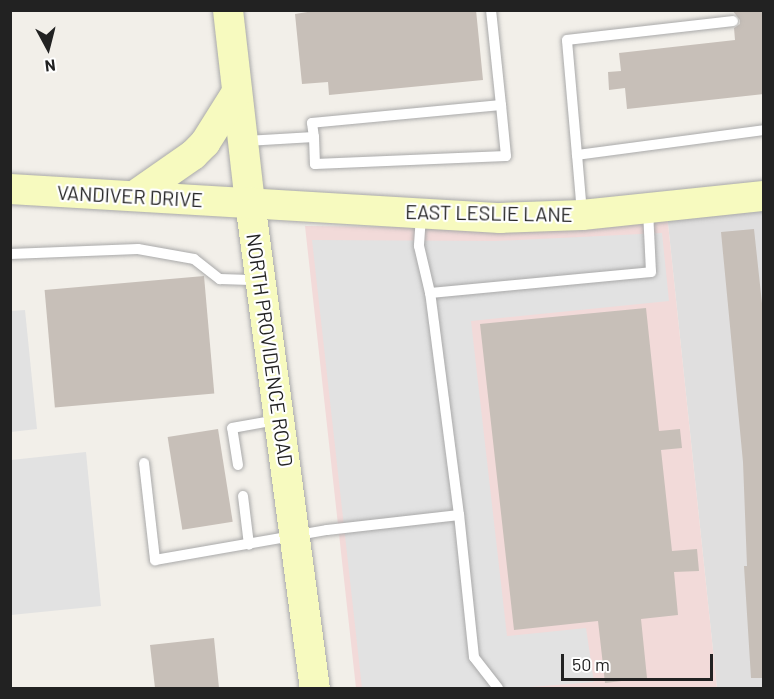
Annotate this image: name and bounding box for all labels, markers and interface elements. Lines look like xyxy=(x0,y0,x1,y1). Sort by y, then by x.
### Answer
north arrow xyxy=(18,18,78,78)
text: N xyxy=(44,56,57,76)
street label: VANDIVER DRIVE xyxy=(56,180,204,212)
street label: EAST LESLIE LANE xyxy=(405,200,573,226)
street label: NORTH PROVIDENCE ROAD xyxy=(242,232,298,468)
scale bar xyxy=(564,642,716,680)
text: 50 m xyxy=(572,653,610,675)

